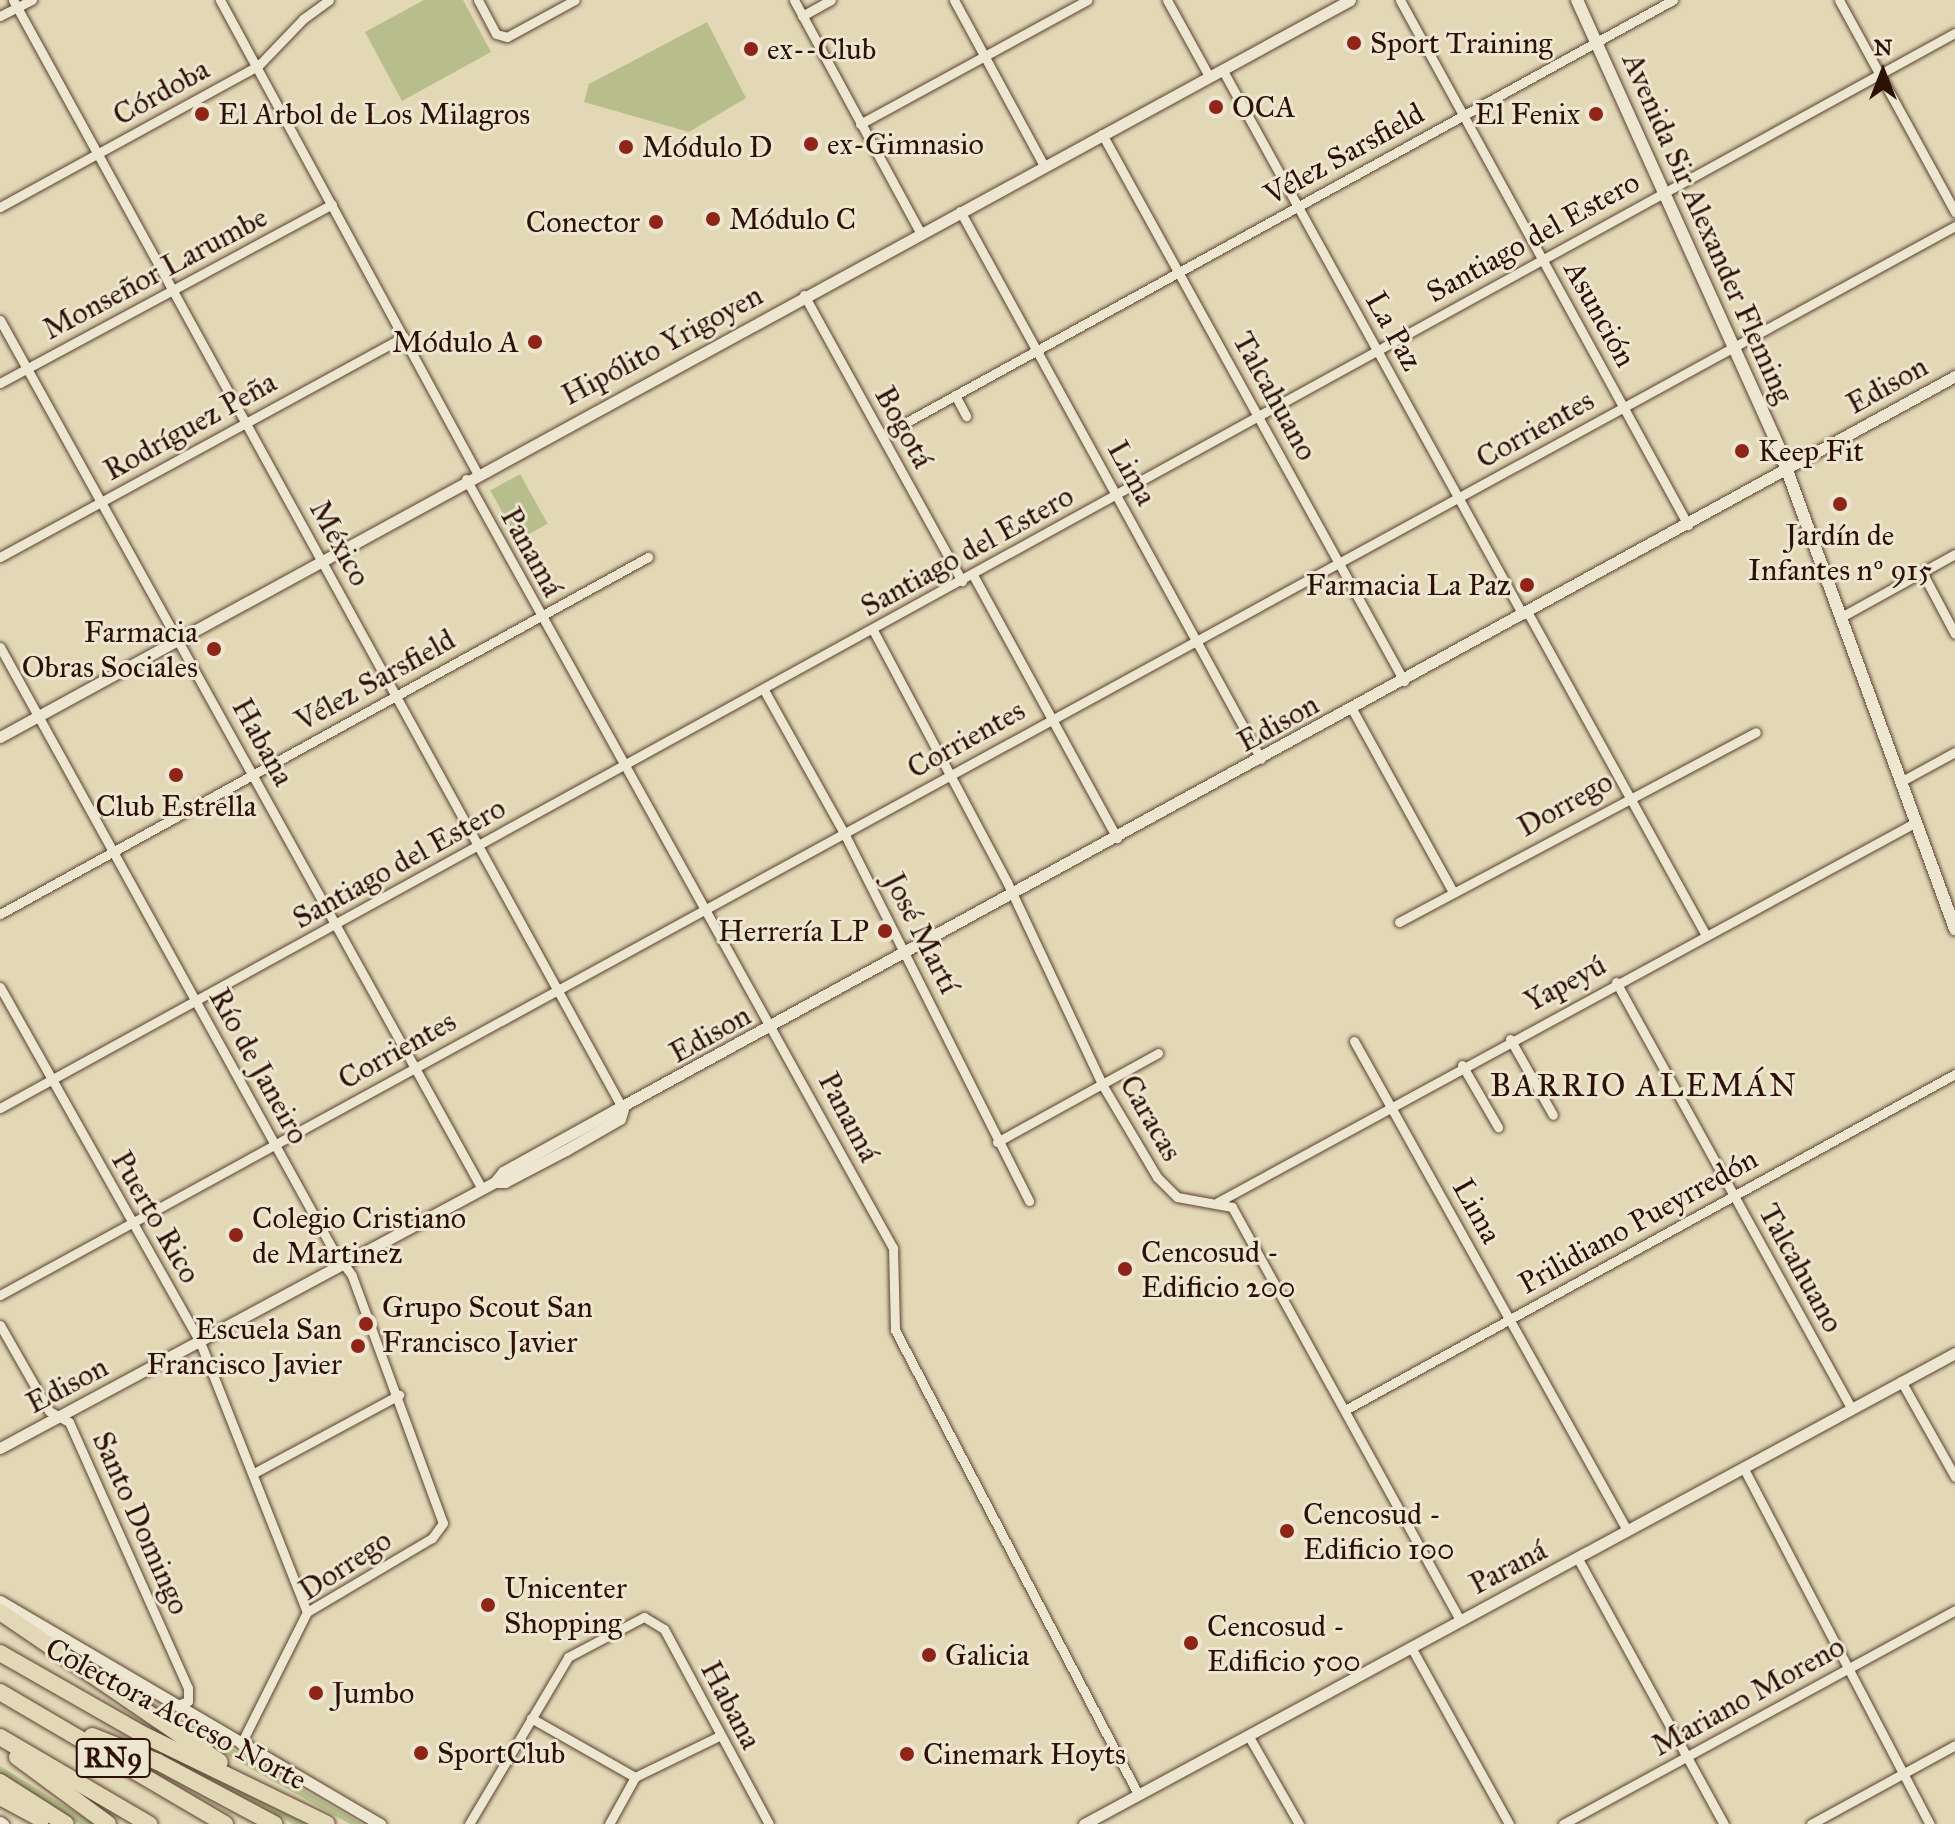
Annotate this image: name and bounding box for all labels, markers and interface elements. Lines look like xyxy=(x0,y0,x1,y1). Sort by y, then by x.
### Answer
place label: Sport Training xyxy=(1370,25,1553,61)
place label: ex--Club xyxy=(767,31,876,67)
north arrow xyxy=(1843,32,1923,112)
marker: Sport Training xyxy=(1345,34,1363,52)
text: N xyxy=(1874,34,1892,61)
marker: ex--Club xyxy=(742,40,760,58)
street label: Avenida Sir Alexander Fleming xyxy=(1614,47,1802,409)
street label: Córdoba xyxy=(107,51,215,133)
place label: OCA xyxy=(1232,89,1296,125)
street label: Vélez Sarsfield xyxy=(1258,95,1430,213)
place label: El Arbol de Los Milagros xyxy=(218,96,530,132)
place label: El Fenix xyxy=(1475,96,1580,132)
marker: OCA xyxy=(1207,98,1225,116)
marker: El Arbol de Los Milagros xyxy=(193,105,211,123)
marker: El Fenix xyxy=(1587,105,1605,123)
place label: ex-Gimnasio xyxy=(827,126,984,162)
place label: Módulo D xyxy=(642,129,772,165)
marker: ex-Gimnasio xyxy=(802,135,820,153)
marker: Módulo D xyxy=(617,138,635,156)
street label: Santiago del Estero xyxy=(1420,164,1646,310)
street label: Monseñor Larumbe xyxy=(37,199,273,347)
place label: Módulo C xyxy=(729,201,856,237)
place label: Conector xyxy=(526,204,640,240)
marker: Módulo C xyxy=(704,210,722,228)
marker: Conector xyxy=(647,213,665,231)
street label: Asunción xyxy=(1556,255,1644,373)
street label: Hipólito Yrigoyen xyxy=(555,277,769,413)
street label: La Paz xyxy=(1358,285,1430,377)
place label: Módulo A xyxy=(392,324,519,360)
street label: Talcahuano xyxy=(1225,325,1325,467)
marker: Módulo A xyxy=(526,333,544,351)
street label: Edison xyxy=(1840,348,1934,422)
street label: Rodríguez Peña xyxy=(97,364,283,488)
street label: Bogotá xyxy=(867,380,941,474)
street label: Corrientes xyxy=(1470,382,1600,476)
place label: Keep Fit xyxy=(1758,433,1864,469)
street label: Lima xyxy=(1100,434,1164,512)
marker: Keep Fit xyxy=(1733,442,1751,460)
street label: Santiago del Estero xyxy=(854,478,1080,624)
street label: México xyxy=(302,494,378,592)
marker: Jardín de Infantes nº 915 xyxy=(1831,495,1849,513)
street label: Panamá xyxy=(493,501,571,603)
place label: Jardín de Infantes nº 915 xyxy=(1748,517,1932,588)
place label: Farmacia La Paz xyxy=(1306,567,1511,603)
marker: Farmacia La Paz xyxy=(1518,576,1536,594)
place label: Farmacia Obras Sociales xyxy=(22,614,198,684)
street label: Vélez Sarsfield xyxy=(289,621,461,739)
marker: Farmacia Obras Sociales xyxy=(205,640,223,658)
street label: Edison xyxy=(1231,686,1325,760)
street label: Habana xyxy=(224,692,302,792)
street label: Corrientes xyxy=(901,692,1031,786)
street label: Dorrego xyxy=(1511,763,1619,845)
marker: Club Estrella xyxy=(167,766,185,784)
place label: Club Estrella xyxy=(96,788,256,824)
street label: Santiago del Estero xyxy=(286,790,512,936)
street label: José Martí xyxy=(876,867,968,999)
place label: Herrería LP xyxy=(718,913,869,949)
marker: Herrería LP xyxy=(876,922,894,940)
street label: Yapeyú xyxy=(1518,947,1612,1019)
street label: Río de Janeiro xyxy=(201,982,317,1150)
street label: Edison xyxy=(663,997,757,1071)
street label: Corrientes xyxy=(332,1003,462,1097)
street label: Panamá xyxy=(811,1066,887,1168)
district label: BARRIO ALEMÁN xyxy=(1490,1067,1798,1105)
street label: Caracas xyxy=(1112,1069,1190,1167)
street label: Prilidiano Pueyrredón xyxy=(1512,1140,1764,1302)
street label: Puerto Rico xyxy=(104,1145,208,1289)
street label: Lima xyxy=(1445,1172,1509,1250)
street label: Talcahuano xyxy=(1751,1197,1851,1339)
place label: Colegio Cristiano de Martinez xyxy=(252,1200,466,1270)
marker: Colegio Cristiano de Martinez xyxy=(227,1226,245,1244)
place label: Cencosud - Edificio 200 xyxy=(1141,1234,1295,1304)
marker: Cencosud - Edificio 200 xyxy=(1116,1260,1134,1278)
place label: Grupo Scout San Francisco Javier xyxy=(382,1289,593,1360)
place label: Escuela San Francisco Javier xyxy=(146,1311,342,1382)
marker: Grupo Scout San Francisco Javier xyxy=(357,1315,375,1333)
marker: Escuela San Francisco Javier xyxy=(349,1337,367,1355)
street label: Edison xyxy=(20,1349,114,1421)
street label: Santo Domingo xyxy=(85,1426,197,1620)
place label: Cencosud - Edificio 100 xyxy=(1303,1496,1454,1566)
street label: Dorrego xyxy=(292,1522,398,1608)
marker: Cencosud - Edificio 100 xyxy=(1278,1522,1296,1540)
street label: Paraná xyxy=(1463,1532,1553,1602)
place label: Unicenter Shopping xyxy=(504,1570,627,1640)
marker: Unicenter Shopping xyxy=(479,1596,497,1614)
place label: Cencosud - Edificio 500 xyxy=(1207,1608,1361,1678)
street label: Mariano Moreno xyxy=(1645,1628,1851,1764)
street label: Colectora Acceso Norte xyxy=(39,1630,313,1798)
marker: Cencosud - Edificio 500 xyxy=(1182,1634,1200,1652)
place label: Galicia xyxy=(945,1637,1029,1673)
marker: Galicia xyxy=(920,1646,938,1664)
street label: Habana xyxy=(693,1655,769,1755)
place label: Jumbo xyxy=(332,1675,414,1711)
marker: Jumbo xyxy=(307,1684,325,1702)
road number: RN9 xyxy=(75,1734,151,1782)
place label: SportClub xyxy=(437,1735,565,1771)
place label: Cinemark Hoyts xyxy=(923,1736,1126,1772)
marker: SportClub xyxy=(412,1744,430,1762)
marker: Cinemark Hoyts xyxy=(898,1745,916,1763)

